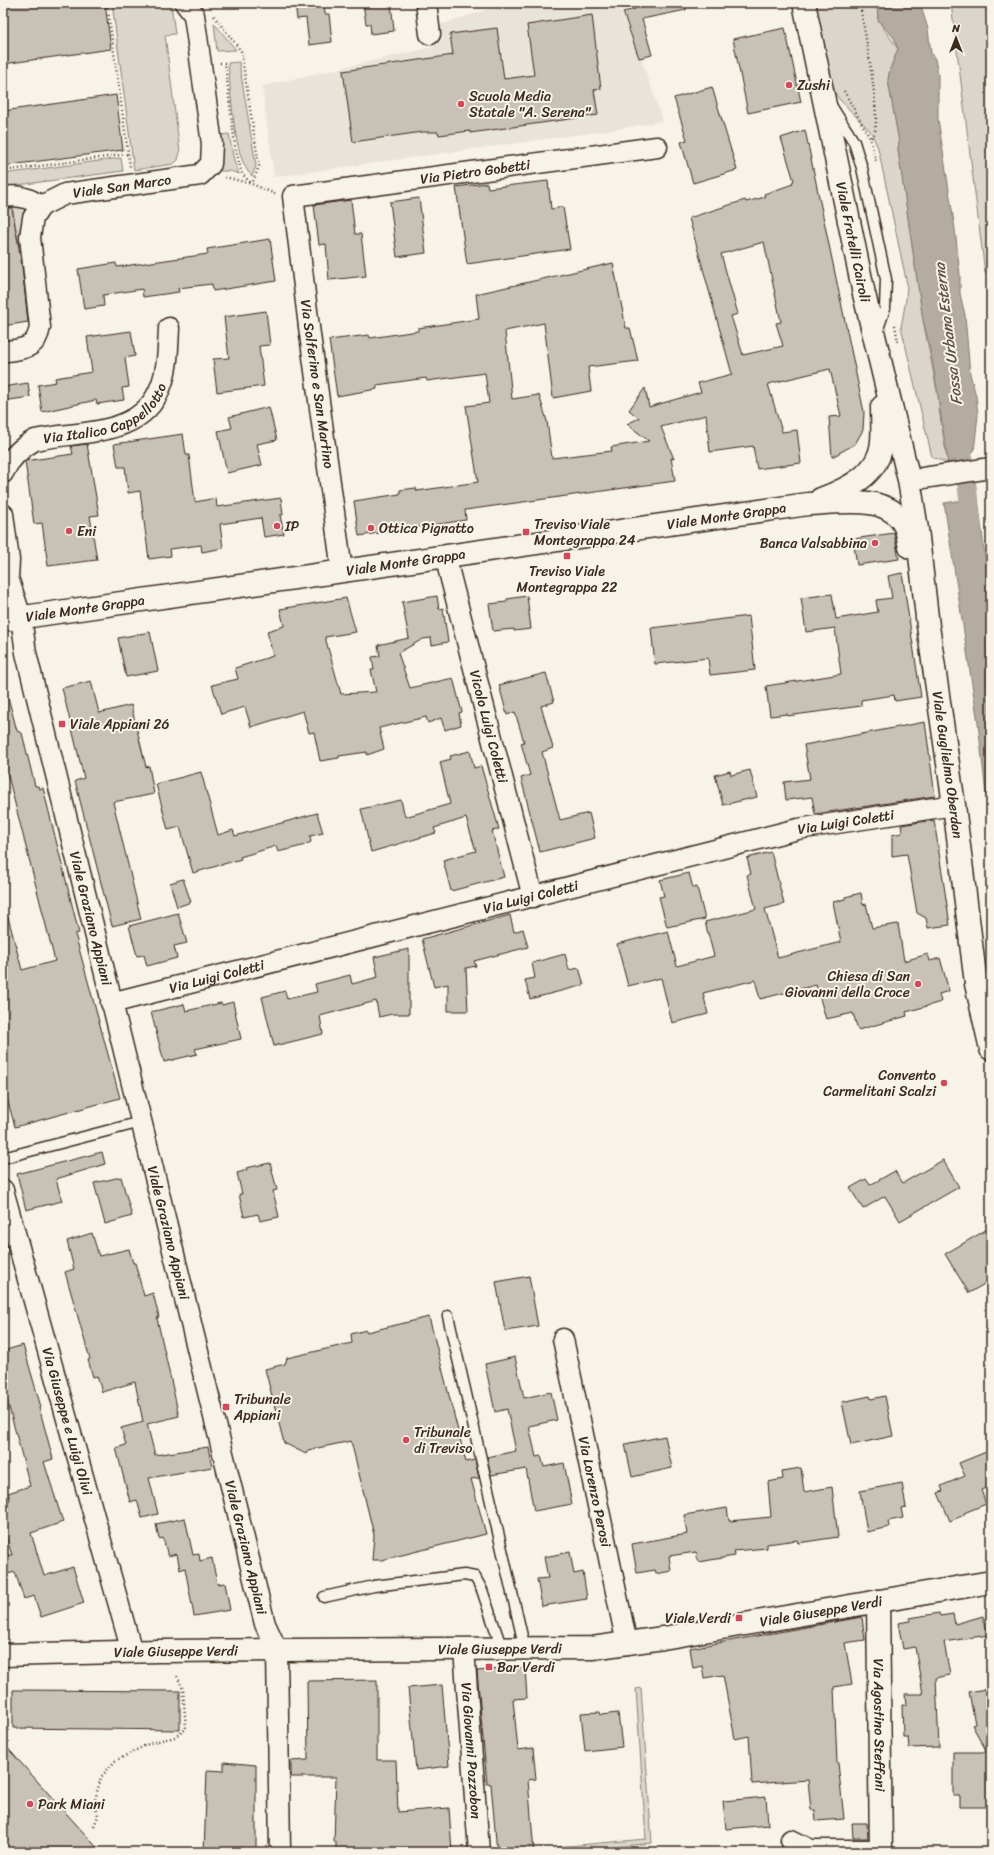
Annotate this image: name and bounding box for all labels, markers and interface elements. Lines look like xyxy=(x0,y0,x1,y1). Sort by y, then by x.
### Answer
north arrow xyxy=(936,18,976,58)
text: N xyxy=(951,19,960,38)
place label: Zushi xyxy=(797,73,831,98)
marker: Zushi xyxy=(784,80,794,90)
place label: Scuola Media Statale "A. Serena" xyxy=(469,84,592,125)
marker: Scuola Media Statale "A. Serena" xyxy=(456,99,466,109)
street label: Via Pietro Gobetti xyxy=(419,152,533,191)
street label: Viale San Marco xyxy=(71,167,173,205)
street label: Viale Fratelli Cairoli xyxy=(829,179,878,306)
water label: Fossa Urbana Esterna xyxy=(926,260,970,407)
street label: Via Solferino e San Martino xyxy=(293,298,341,470)
street label: Via Italico Cappellotto xyxy=(42,379,174,451)
street label: Viale Monte Grappa xyxy=(665,495,788,537)
place label: Treviso Viale Montegrappa 24 xyxy=(534,512,636,553)
place label: IP xyxy=(284,514,300,539)
place label: Ottica Pignatto xyxy=(379,516,474,541)
place label: Eni xyxy=(77,519,97,544)
marker: IP xyxy=(272,521,282,531)
marker: Ottica Pignatto xyxy=(366,523,376,533)
marker: Eni xyxy=(64,526,74,536)
marker: Treviso Viale Montegrappa 24 xyxy=(521,527,531,537)
place label: Banca Valsabbina xyxy=(760,531,867,556)
marker: Banca Valsabbina xyxy=(870,538,880,548)
street label: Viale Monte Grappa xyxy=(345,541,467,583)
marker: Treviso Viale Montegrappa 22 xyxy=(562,551,572,561)
place label: Treviso Viale Montegrappa 22 xyxy=(517,559,617,600)
street label: Viale Monte Grappa xyxy=(24,587,146,629)
street label: Vicolo Luigi Coletti xyxy=(462,667,516,787)
street label: Viale Guglielmo Oberdan xyxy=(925,689,971,840)
place label: Viale Appiani 26 xyxy=(70,712,170,737)
marker: Viale Appiani 26 xyxy=(57,719,67,729)
street label: Via Luigi Coletti xyxy=(796,802,897,841)
street label: Viale Graziano Appiani xyxy=(63,849,120,989)
street label: Via Luigi Coletti xyxy=(481,872,582,921)
street label: Via Luigi Coletti xyxy=(166,952,268,1000)
place label: Chiesa di San Giovanni della Croce xyxy=(785,964,910,1005)
marker: Chiesa di San Giovanni della Croce xyxy=(913,979,923,989)
place label: Convento Carmelitani Scalzi xyxy=(823,1063,937,1104)
marker: Convento Carmelitani Scalzi xyxy=(939,1078,949,1088)
street label: Viale Graziano Appiani xyxy=(140,1163,198,1304)
street label: Via Giuseppe e Luigi Olivi xyxy=(35,1344,100,1499)
place label: Tribunale Appiani xyxy=(233,1387,291,1428)
marker: Tribunale Appiani xyxy=(221,1402,231,1412)
place label: Tribunale di Treviso xyxy=(414,1420,472,1461)
street label: Via Lorenzo Perosi xyxy=(571,1434,619,1550)
marker: Tribunale di Treviso xyxy=(401,1435,411,1445)
street label: Viale Graziano Appiani xyxy=(218,1478,275,1618)
street label: Viale Giuseppe Verdi xyxy=(758,1588,885,1634)
place label: Viale Verdi xyxy=(665,1606,732,1631)
marker: Viale Verdi xyxy=(734,1613,744,1623)
street label: Viale Giuseppe Verdi xyxy=(438,1636,563,1662)
street label: Viale Giuseppe Verdi xyxy=(114,1638,239,1665)
place label: Bar Verdi xyxy=(497,1655,556,1680)
street label: Via Agostino Steffani xyxy=(866,1658,893,1793)
marker: Bar Verdi xyxy=(484,1662,494,1672)
street label: Via Giovanni Pozzobon xyxy=(454,1682,489,1820)
place label: Park Miani xyxy=(38,1792,106,1817)
marker: Park Miani xyxy=(25,1799,35,1809)

